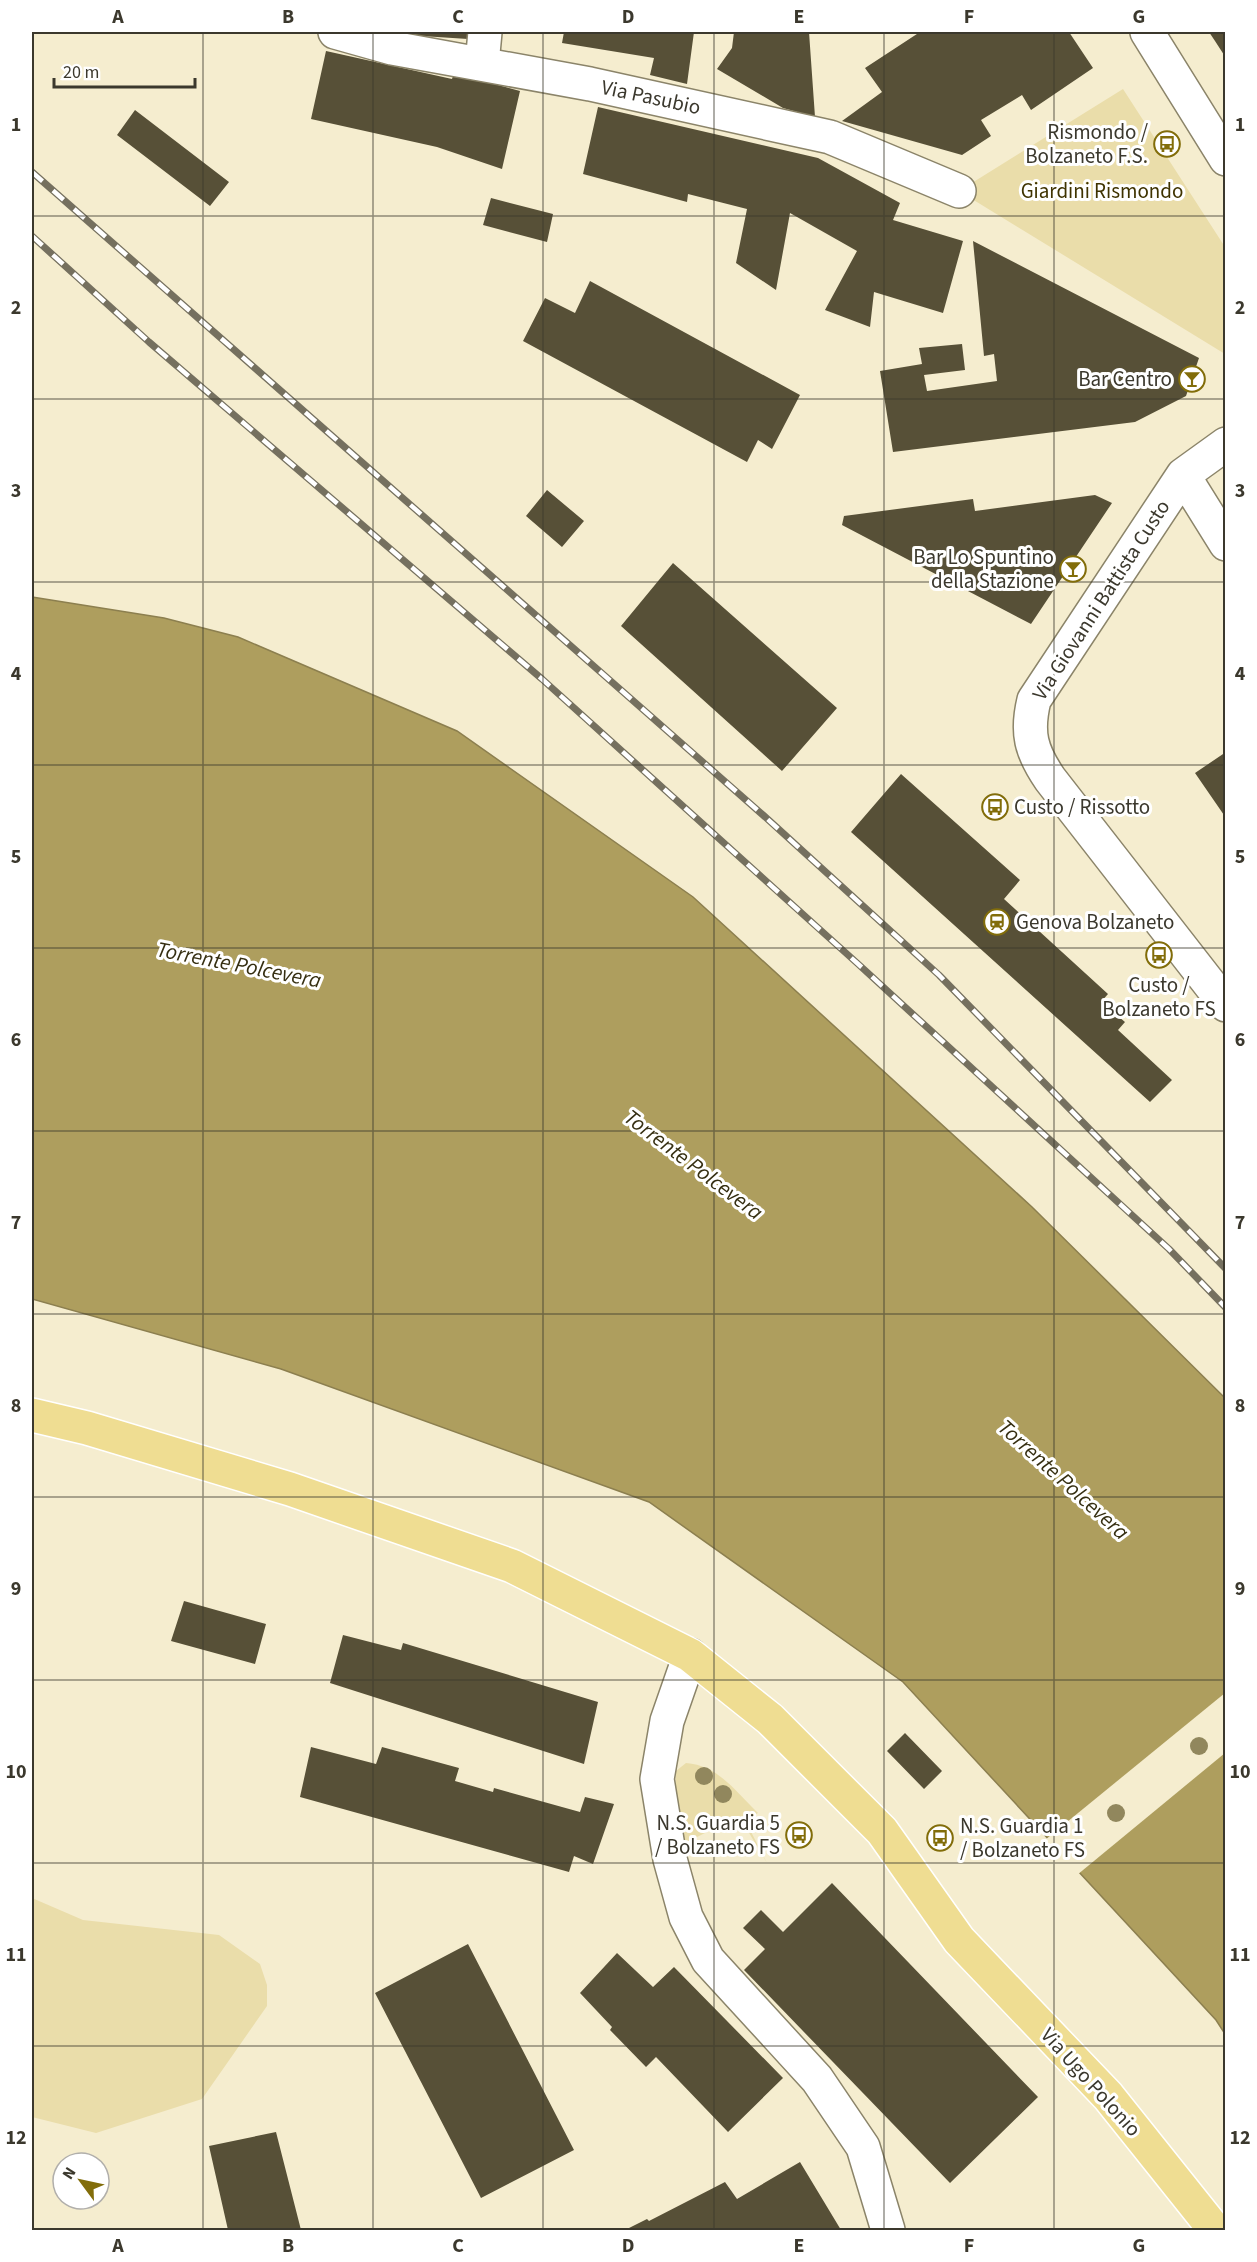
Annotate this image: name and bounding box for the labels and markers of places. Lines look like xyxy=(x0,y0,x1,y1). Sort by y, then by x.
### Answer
place label: Rismondo / Bolzaneto F.S. xyxy=(1025,117,1149,171)
bus stop icon: Rismondo / Bolzaneto F.S. xyxy=(1152,129,1182,159)
place label: Bar Centro xyxy=(1078,364,1172,394)
bar icon: Bar Centro xyxy=(1177,364,1207,394)
place label: Bar Lo Spuntino della Stazione xyxy=(913,542,1054,596)
bar icon: Bar Lo Spuntino della Stazione xyxy=(1058,554,1088,584)
bus stop icon: Custo / Rissotto xyxy=(980,792,1010,822)
place label: Custo / Rissotto xyxy=(1014,792,1150,822)
station icon: Genova Bolzaneto xyxy=(982,907,1012,937)
place label: Genova Bolzaneto xyxy=(1016,907,1174,937)
bus stop icon: Custo / Bolzaneto FS xyxy=(1144,940,1174,970)
place label: Custo / Bolzaneto FS xyxy=(1102,970,1216,1024)
place label: N.S. Guardia 5 / Bolzaneto FS xyxy=(655,1808,780,1862)
place label: N.S. Guardia 1 / Bolzaneto FS xyxy=(960,1811,1085,1865)
bus stop icon: N.S. Guardia 5 / Bolzaneto FS xyxy=(784,1820,814,1850)
bus stop icon: N.S. Guardia 1 / Bolzaneto FS xyxy=(925,1823,955,1853)

